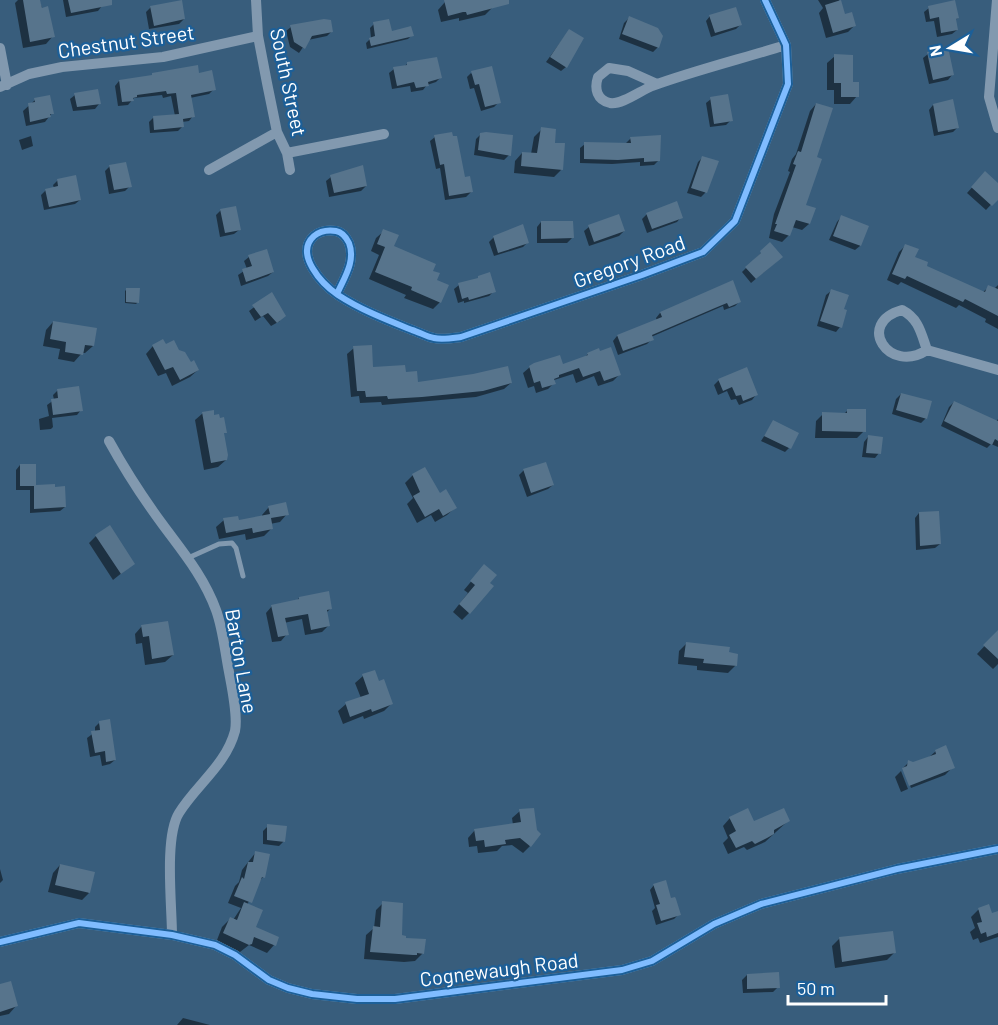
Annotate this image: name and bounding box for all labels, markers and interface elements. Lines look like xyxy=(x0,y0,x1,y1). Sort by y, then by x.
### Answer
north arrow xyxy=(920,18,980,78)
street label: Chestnut Street xyxy=(56,20,196,62)
street label: South Street xyxy=(266,26,312,138)
text: N xyxy=(924,44,945,58)
street label: Gregory Road xyxy=(570,230,688,292)
street label: Barton Lane xyxy=(221,607,263,715)
street label: Cognewaugh Road xyxy=(418,947,580,991)
scale bar xyxy=(788,968,886,1006)
text: 50 m xyxy=(797,977,835,999)

